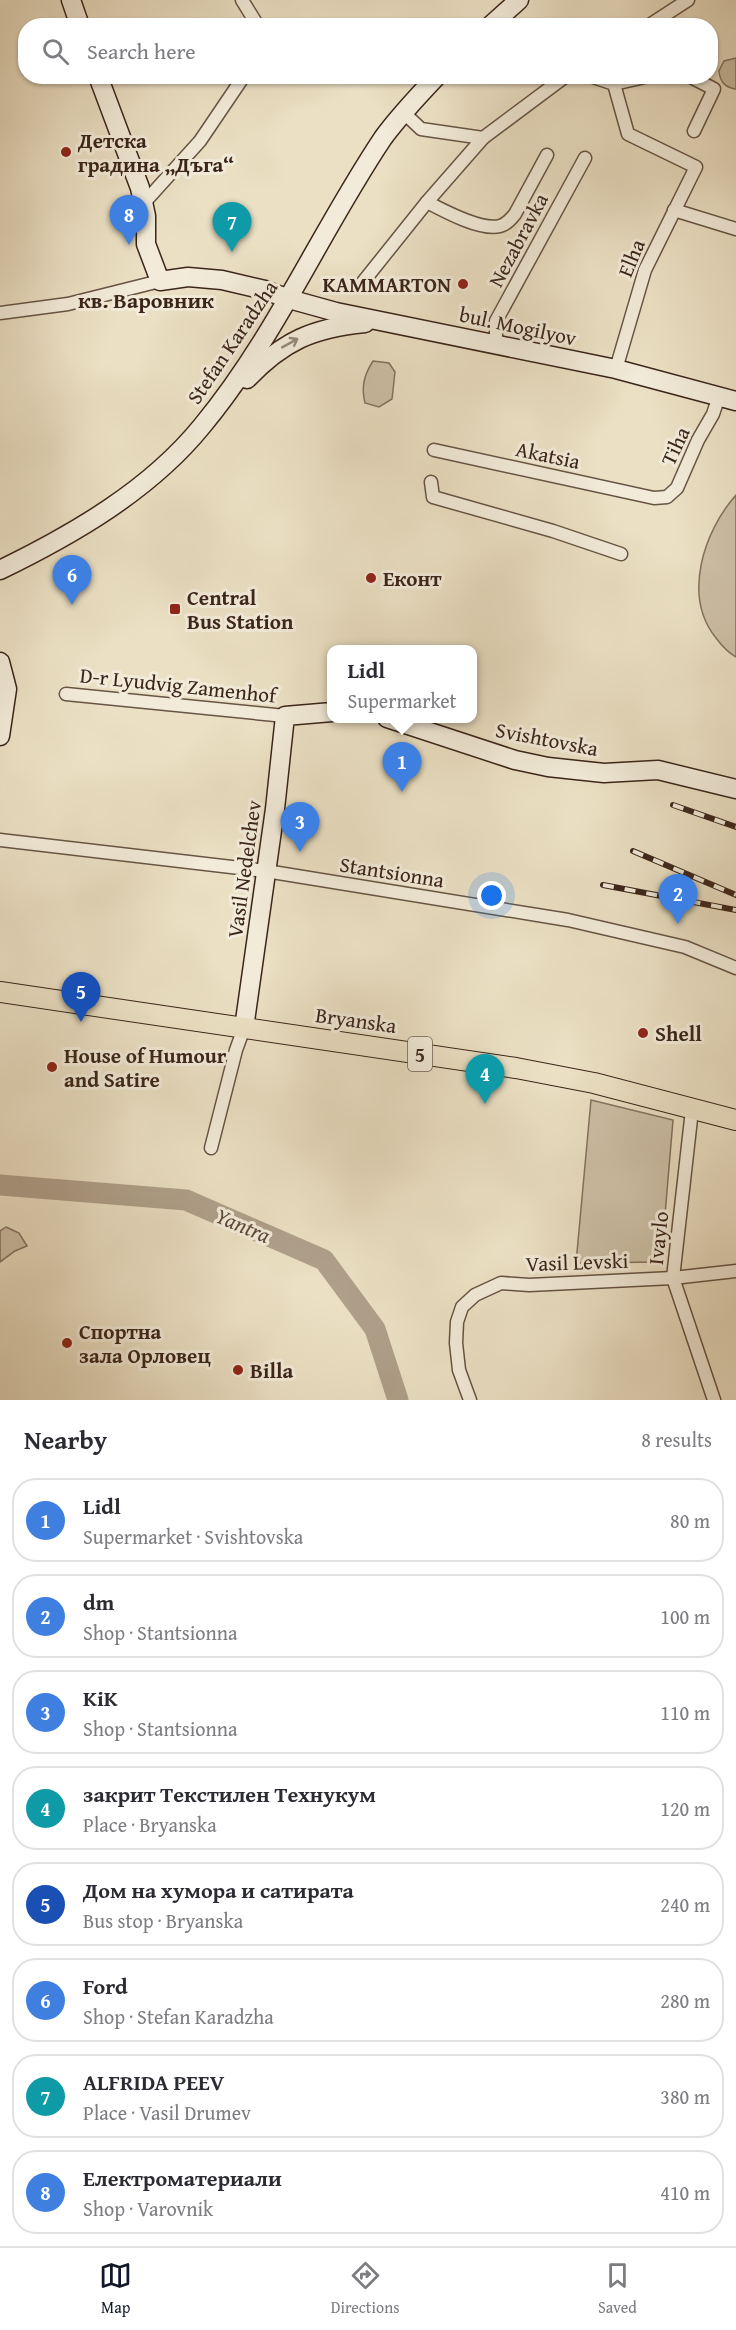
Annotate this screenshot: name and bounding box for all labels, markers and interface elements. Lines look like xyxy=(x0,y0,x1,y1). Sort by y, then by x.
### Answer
search box xyxy=(18,18,718,84)
icon: search xyxy=(39,35,72,68)
text: Search here xyxy=(87,35,196,67)
place label: Детска градина „Дъга“ xyxy=(77,125,234,180)
marker: Детска градина „Дъга“ xyxy=(59,145,73,159)
street label: Nezabravka xyxy=(480,187,556,293)
pin: 8 xyxy=(110,196,148,245)
pin: 7 xyxy=(212,202,252,252)
street label: Elha xyxy=(609,234,653,282)
place label: KAMMARTON xyxy=(323,269,451,300)
street label: Stefan Karadzha xyxy=(179,274,285,410)
marker: KAMMARTON xyxy=(456,277,470,291)
district label: кв. Варовник xyxy=(78,284,214,316)
street label: bul. Mogilyov xyxy=(457,298,580,354)
one-way arrow xyxy=(281,337,298,349)
street label: Tiha xyxy=(653,422,697,470)
street label: Akatsia xyxy=(513,433,583,477)
pin: 6 xyxy=(52,556,92,605)
place label: Еконт xyxy=(383,563,442,594)
marker: Еконт xyxy=(364,571,378,585)
place label: Central Bus Station xyxy=(187,582,294,637)
marker: Central Bus Station xyxy=(168,602,182,616)
popup xyxy=(327,645,477,723)
text: Lidl xyxy=(347,654,385,686)
street label: D-r Lyudvig Zamenhof xyxy=(78,659,280,711)
text: Supermarket xyxy=(347,686,457,715)
street label: Svishtovska xyxy=(493,714,601,764)
pin: 1 xyxy=(382,742,422,792)
street label: Vasil Nedelchev xyxy=(219,798,269,940)
pin: 3 xyxy=(280,802,320,852)
street label: Stantsionna xyxy=(338,848,446,896)
pin: 2 xyxy=(658,874,698,924)
your location xyxy=(477,881,506,910)
pin: 5 xyxy=(62,972,100,1022)
street label: Bryanska xyxy=(314,999,398,1041)
place label: Shell xyxy=(655,1018,702,1049)
marker: Shell xyxy=(636,1026,650,1040)
road number: 5 xyxy=(408,1037,432,1071)
place label: House of Humour and Satire xyxy=(64,1040,227,1095)
pin: 4 xyxy=(466,1054,504,1104)
marker: House of Humour and Satire xyxy=(45,1060,59,1074)
water label: Yantra xyxy=(211,1199,275,1251)
street label: Ivaylo xyxy=(640,1210,676,1266)
street label: Vasil Levski xyxy=(525,1245,629,1279)
place label: Спортна зала Орловец xyxy=(79,1316,211,1371)
marker: Спортна зала Орловец xyxy=(60,1336,74,1350)
place label: Billa xyxy=(250,1355,294,1386)
marker: Billa xyxy=(231,1363,245,1377)
text: Nearby xyxy=(24,1420,107,1459)
text: 8 results xyxy=(641,1425,712,1454)
text: Lidl xyxy=(83,1490,121,1522)
text: 1 xyxy=(40,1506,51,1535)
text: 80 m xyxy=(670,1506,710,1535)
text: Supermarket · Svishtovska xyxy=(83,1522,303,1551)
text: dm xyxy=(83,1586,114,1618)
text: 2 xyxy=(40,1602,51,1631)
text: 100 m xyxy=(660,1602,710,1631)
text: Shop · Stantsionna xyxy=(83,1618,237,1647)
text: KiK xyxy=(83,1682,118,1714)
text: 3 xyxy=(40,1698,51,1727)
text: 110 m xyxy=(660,1698,710,1727)
text: Shop · Stantsionna xyxy=(83,1714,237,1743)
text: закрит Текстилен Технукум xyxy=(83,1778,376,1810)
text: 4 xyxy=(40,1794,51,1823)
text: 120 m xyxy=(660,1794,710,1823)
text: Place · Bryanska xyxy=(83,1810,217,1839)
text: Дом на хумора и сатирата xyxy=(83,1874,354,1906)
text: 5 xyxy=(40,1890,51,1919)
text: 240 m xyxy=(660,1890,710,1919)
text: Bus stop · Bryanska xyxy=(83,1906,243,1935)
text: Ford xyxy=(83,1970,128,2002)
text: 6 xyxy=(40,1986,51,2015)
text: 280 m xyxy=(660,1986,710,2015)
text: Shop · Stefan Karadzha xyxy=(83,2002,274,2031)
text: ALFRIDA PEEV xyxy=(83,2066,225,2098)
text: 7 xyxy=(40,2082,51,2111)
text: 380 m xyxy=(660,2082,710,2111)
text: Place · Vasil Drumev xyxy=(83,2098,251,2127)
text: Електроматериали xyxy=(83,2162,282,2194)
text: 8 xyxy=(40,2178,51,2207)
text: 410 m xyxy=(660,2178,710,2207)
text: Shop · Varovnik xyxy=(83,2194,213,2223)
tab: Map xyxy=(99,2259,132,2319)
tab: Directions xyxy=(331,2259,400,2319)
tab: Saved xyxy=(598,2259,637,2319)

